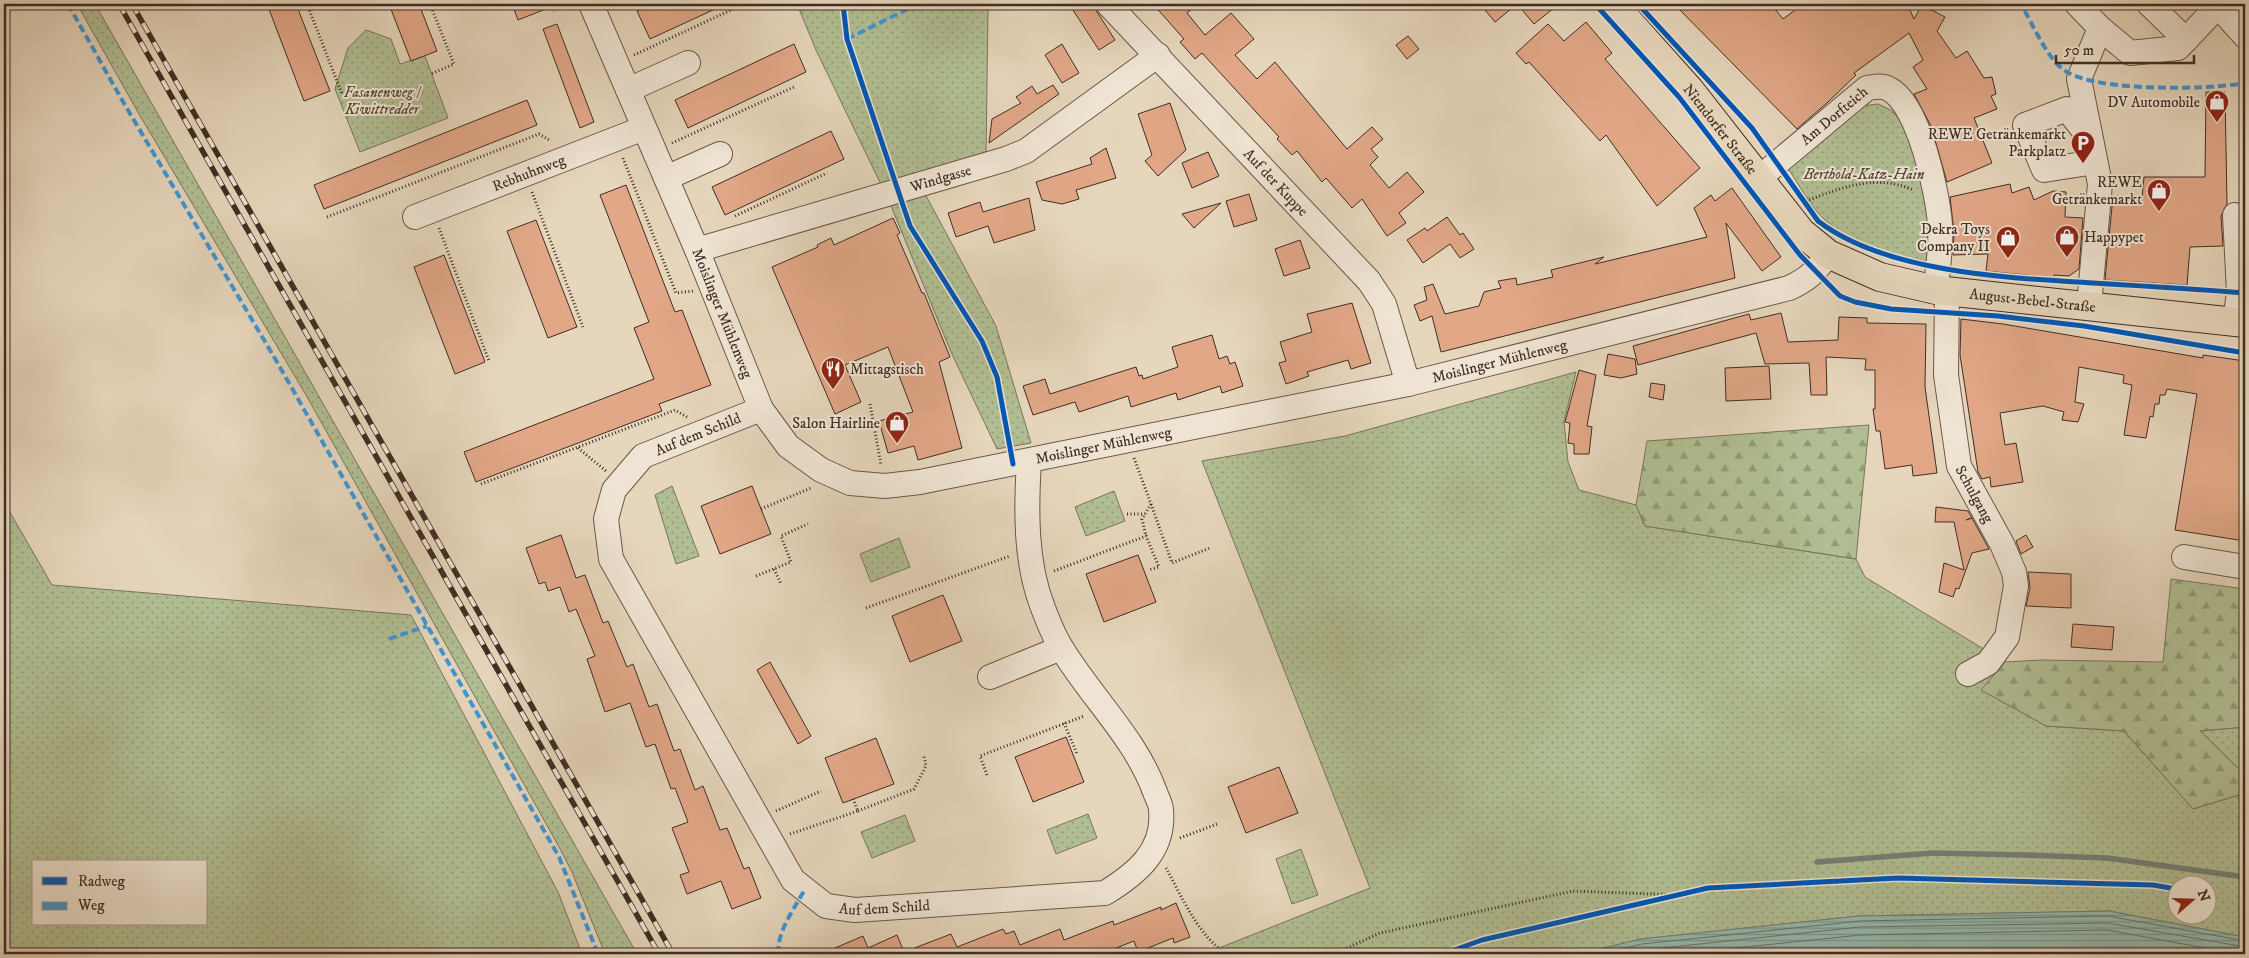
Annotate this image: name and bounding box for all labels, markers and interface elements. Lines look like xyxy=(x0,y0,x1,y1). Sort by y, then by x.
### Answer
scale bar xyxy=(2056,32,2194,64)
text: 50 m xyxy=(2064,41,2094,60)
street label: Niendorfer Straße xyxy=(1679,80,1761,179)
street label: Am Dorfteich xyxy=(1797,82,1872,150)
park label: Fasanenweg / Kiwittredder xyxy=(344,83,422,119)
shop icon: DV Automobile xyxy=(2204,89,2230,123)
place label: DV Automobile xyxy=(2107,93,2200,112)
place label: REWE Getränkemarkt Parkplatz xyxy=(1928,125,2066,161)
parking icon: REWE Getränkemarkt Parkplatz xyxy=(2070,130,2096,164)
street label: Auf der Kuppe xyxy=(1239,145,1312,221)
street label: Rebhuhnweg xyxy=(490,150,569,196)
street label: Windgasse xyxy=(907,161,974,197)
park label: Berthold-Katz-Hain xyxy=(1803,165,1925,184)
place label: REWE Getränkemarkt xyxy=(2052,173,2142,209)
shop icon: REWE Getränkemarkt xyxy=(2146,178,2172,212)
place label: Dekra Toys Company II xyxy=(1917,220,1990,256)
shop icon: Happypet xyxy=(2054,224,2080,258)
shop icon: Dekra Toys Company II xyxy=(1995,225,2021,259)
place label: Happypet xyxy=(2084,228,2144,247)
street label: Moislinger Mühlenweg xyxy=(687,246,757,382)
street label: August-Bebel-Straße xyxy=(1968,285,2097,317)
street label: Moislinger Mühlenweg xyxy=(1430,335,1570,388)
restaurant icon: Mittagstisch xyxy=(820,356,846,390)
place label: Mittagstisch xyxy=(850,360,924,379)
street label: Auf dem Schild xyxy=(652,408,744,460)
shop icon: Salon Hairline xyxy=(884,410,910,444)
place label: Salon Hairline xyxy=(792,414,880,433)
street label: Moislinger Mühlenweg xyxy=(1034,423,1174,469)
street label: Schulgang xyxy=(1951,462,1998,527)
legend xyxy=(32,860,208,926)
text: Radweg xyxy=(78,872,126,891)
north arrow xyxy=(2166,876,2216,926)
text: N xyxy=(2193,887,2214,905)
text: Weg xyxy=(77,896,105,915)
street label: Auf dem Schild xyxy=(838,896,931,920)

